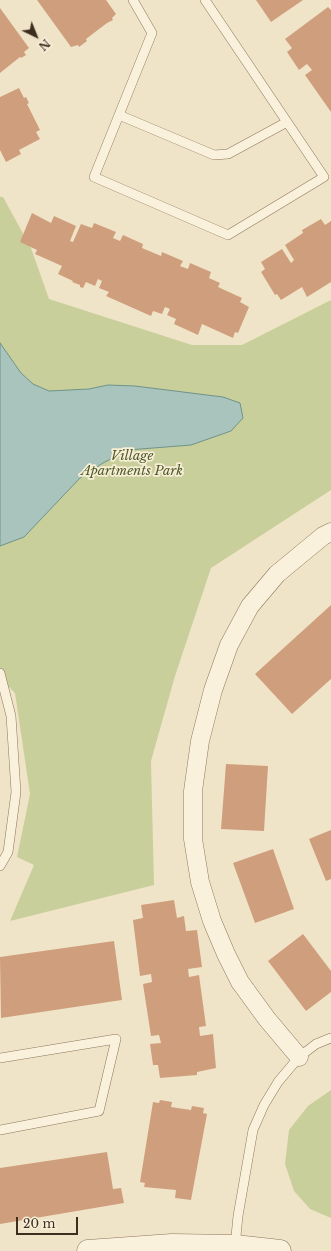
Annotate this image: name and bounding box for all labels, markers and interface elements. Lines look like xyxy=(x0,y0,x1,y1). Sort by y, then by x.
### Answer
north arrow xyxy=(16,16,56,56)
text: N xyxy=(36,36,53,53)
park label: Village Apartments Park xyxy=(81,448,183,479)
scale bar xyxy=(18,1209,80,1235)
text: 20 m xyxy=(23,1216,55,1231)

